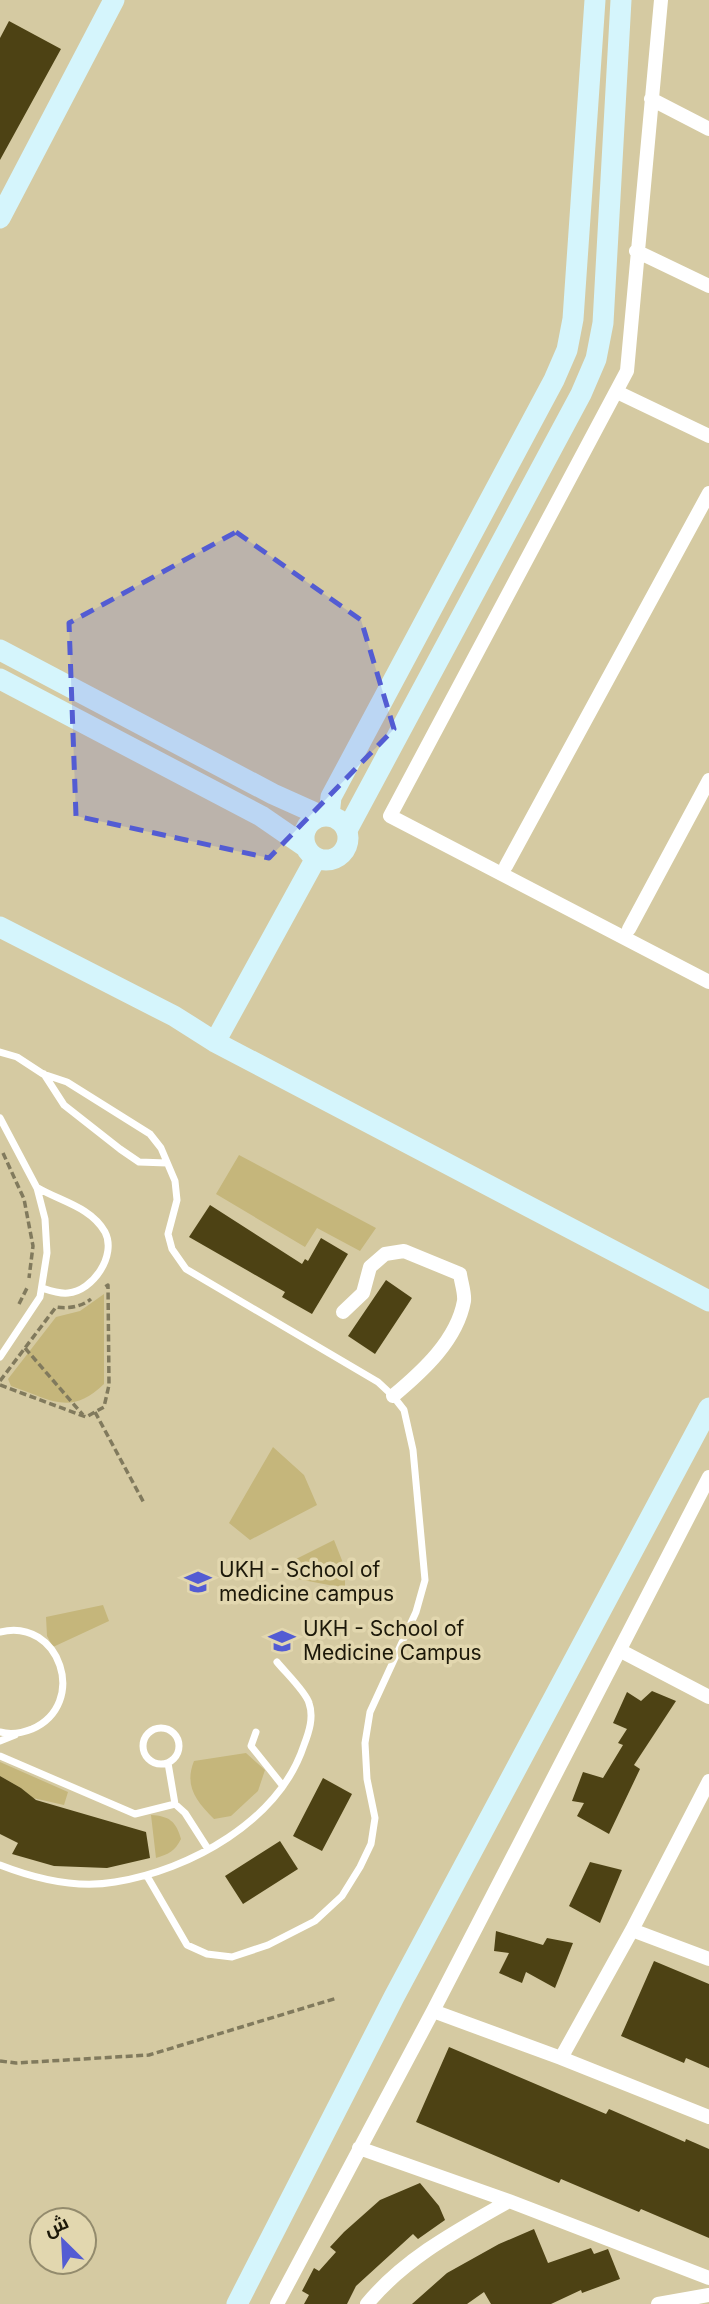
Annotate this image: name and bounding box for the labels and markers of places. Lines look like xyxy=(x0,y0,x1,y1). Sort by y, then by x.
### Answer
place label: UKH - School of medicine campus xyxy=(219,1557,394,1606)
school or university icon: UKH - School of medicine campus xyxy=(183,1567,213,1597)
place label: UKH - School of Medicine Campus xyxy=(303,1616,482,1665)
school or university icon: UKH - School of Medicine Campus xyxy=(267,1626,297,1656)

